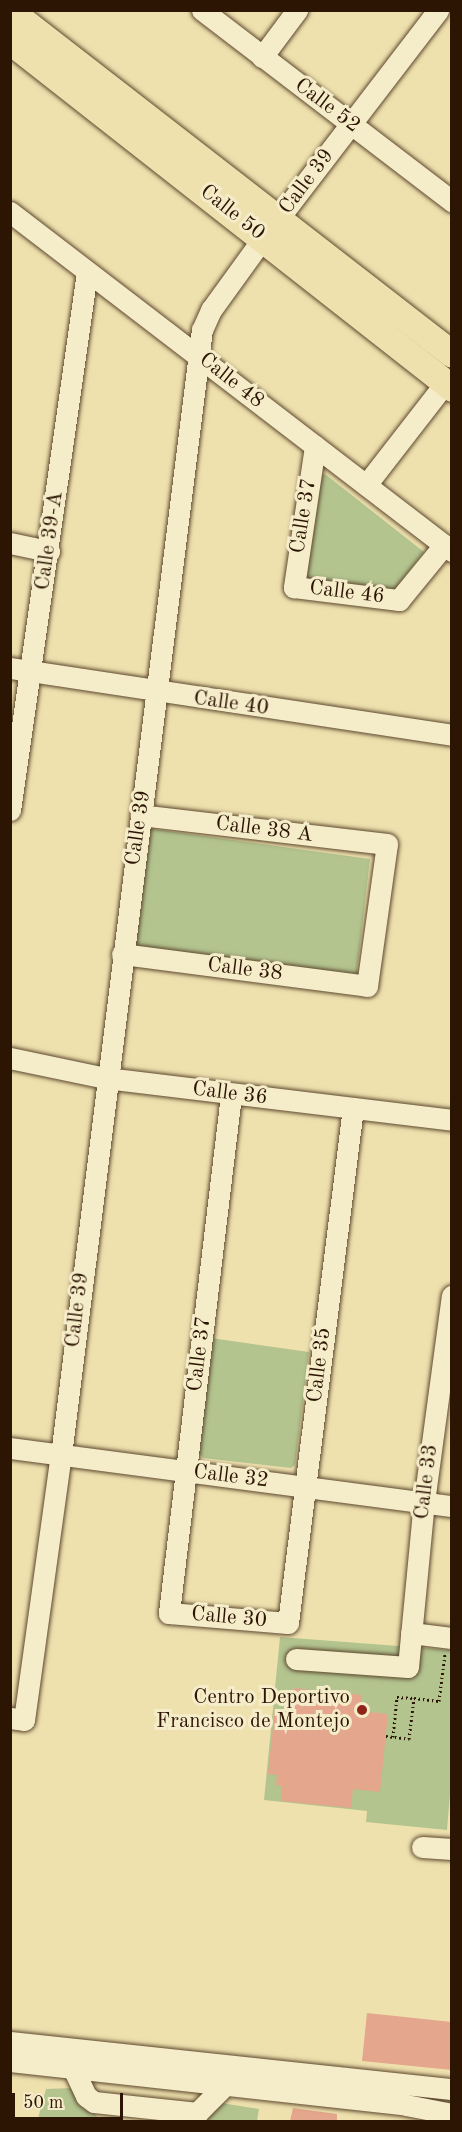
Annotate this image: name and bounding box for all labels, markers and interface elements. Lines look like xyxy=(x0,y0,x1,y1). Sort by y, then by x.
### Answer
street label: Calle 52 xyxy=(289,73,365,139)
street label: Calle 39 xyxy=(274,144,340,220)
street label: Calle 50 xyxy=(194,180,270,246)
street label: Calle 48 xyxy=(193,348,269,414)
street label: Calle 37 xyxy=(286,477,322,555)
street label: Calle 39-A xyxy=(31,490,69,592)
street label: Calle 46 xyxy=(308,576,386,610)
street label: Calle 40 xyxy=(192,686,270,722)
street label: Calle 39 xyxy=(121,789,157,867)
street label: Calle 38 A xyxy=(214,812,314,848)
street label: Calle 38 xyxy=(206,953,284,987)
street label: Calle 36 xyxy=(191,1077,269,1111)
street label: Calle 39 xyxy=(61,1271,95,1349)
street label: Calle 37 xyxy=(183,1315,217,1393)
street label: Calle 35 xyxy=(303,1326,337,1404)
street label: Calle 33 xyxy=(410,1443,444,1521)
street label: Calle 32 xyxy=(192,1460,270,1494)
street label: Calle 30 xyxy=(190,1602,268,1634)
place label: Centro Deportivo Francisco de Montejo xyxy=(156,1685,350,1735)
marker: Centro Deportivo Francisco de Montejo xyxy=(355,1703,369,1717)
scale bar xyxy=(15,2081,126,2119)
text: 50 m xyxy=(23,2094,63,2112)

